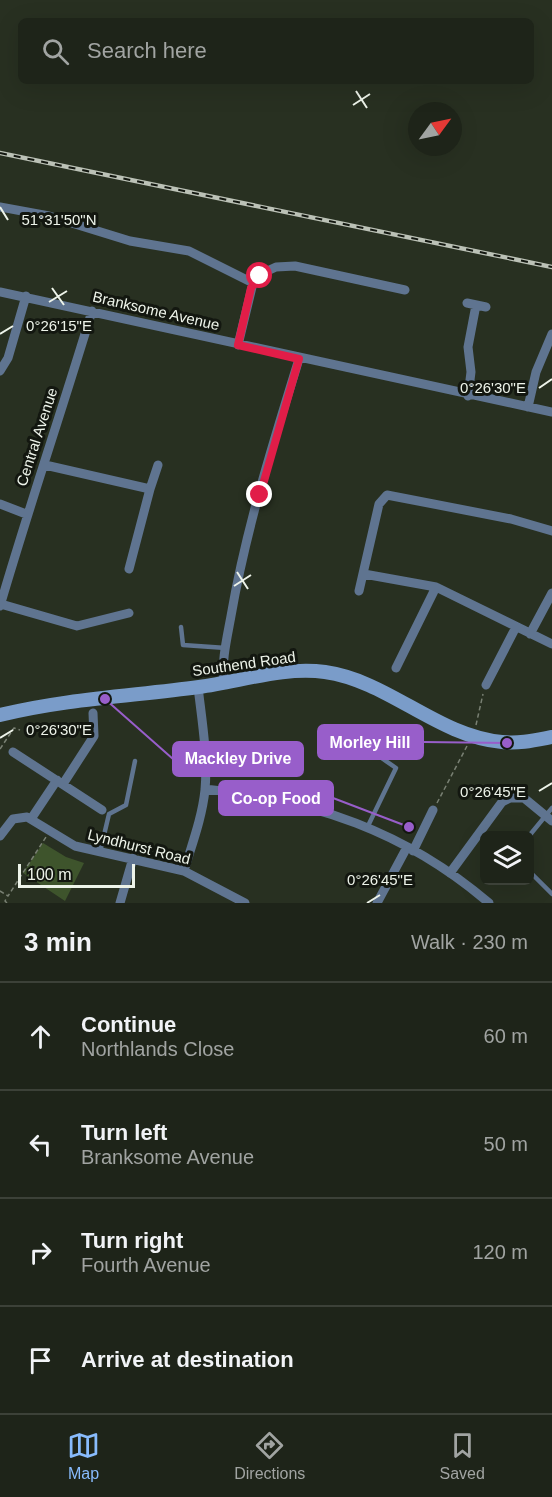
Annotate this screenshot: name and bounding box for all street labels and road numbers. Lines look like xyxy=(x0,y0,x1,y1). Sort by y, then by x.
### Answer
street label: Branksome Avenue xyxy=(91,288,221,333)
street label: Central Avenue xyxy=(13,386,60,488)
street label: Southend Road xyxy=(191,648,297,679)
street label: Lyndhurst Road xyxy=(86,826,192,868)

